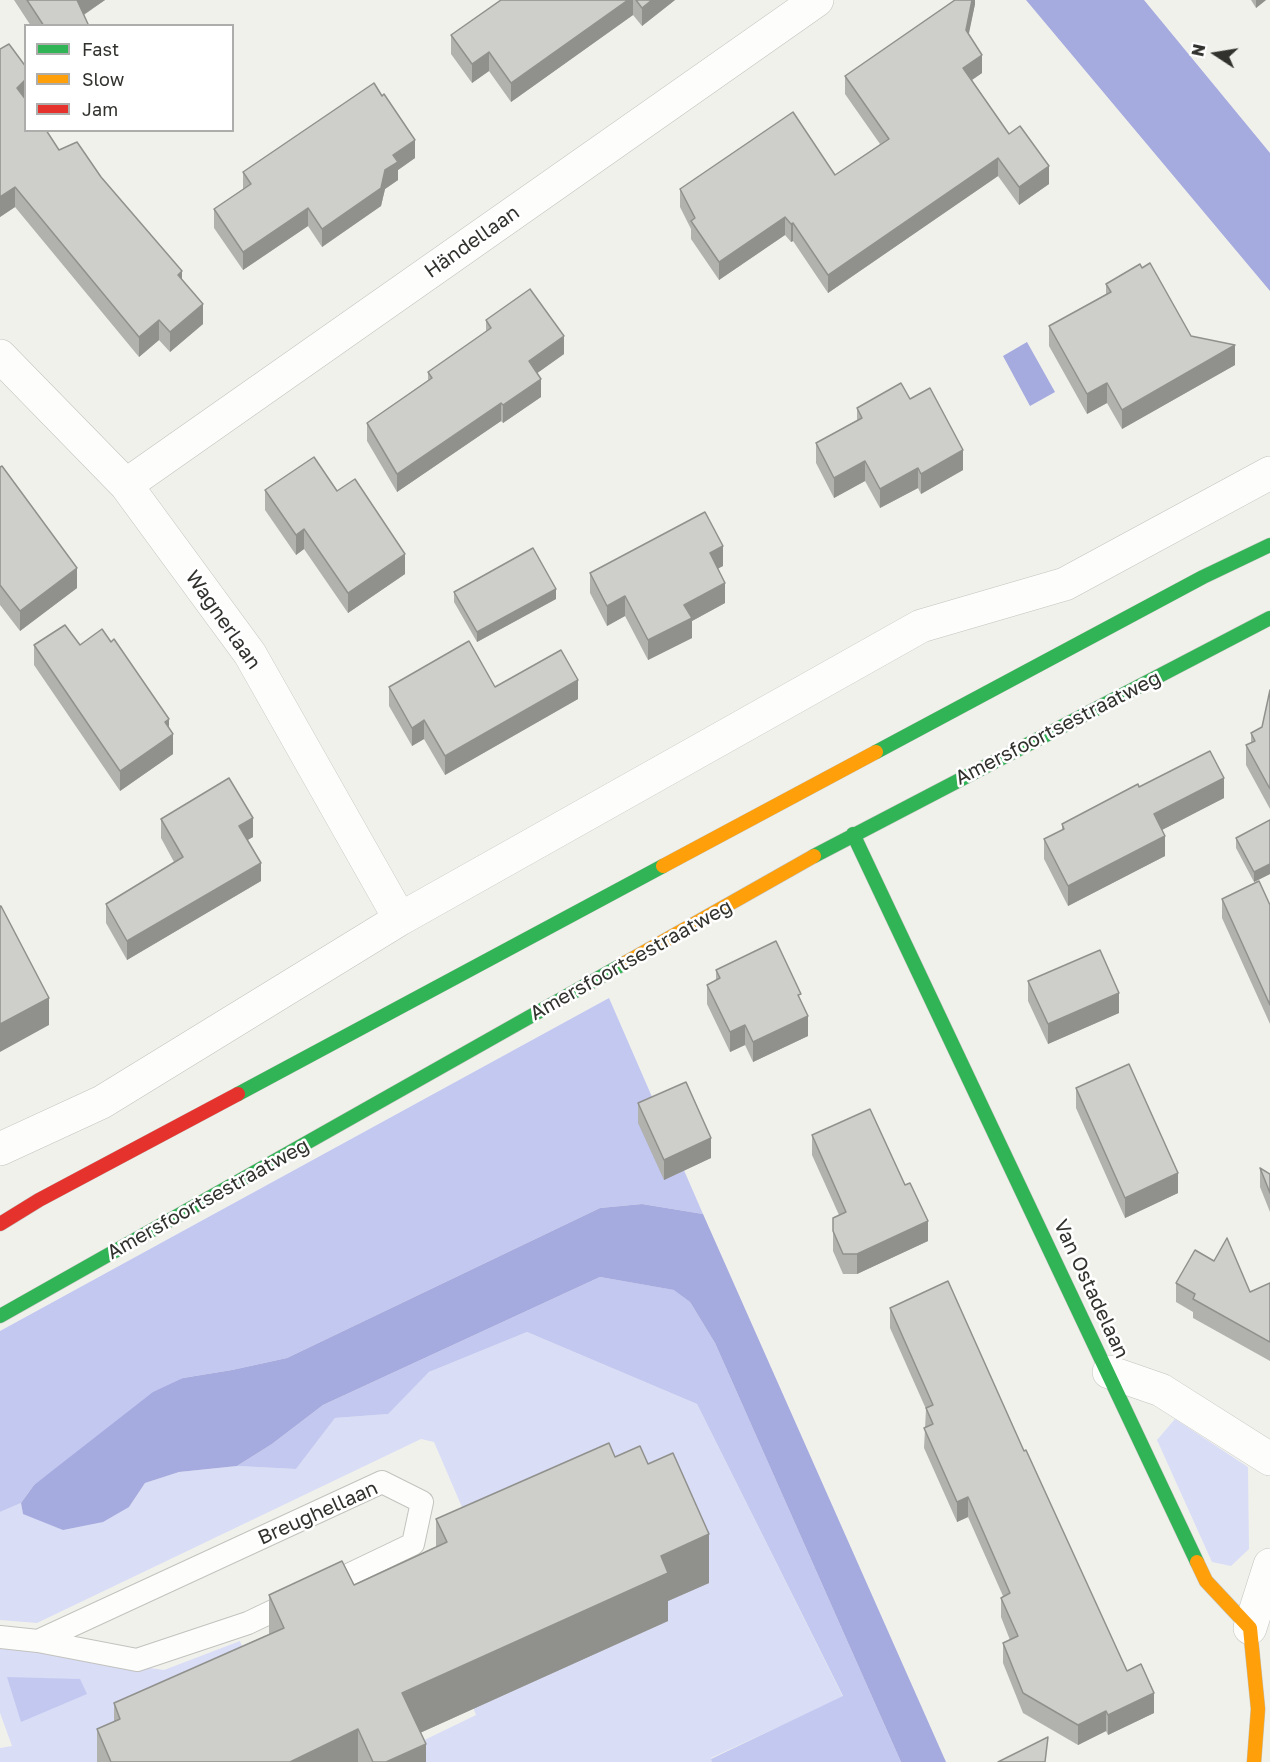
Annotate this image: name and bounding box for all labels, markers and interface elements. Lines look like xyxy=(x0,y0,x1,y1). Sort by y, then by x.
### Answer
legend xyxy=(24,24,234,132)
north arrow xyxy=(1186,24,1246,84)
text: Fast xyxy=(82,38,119,60)
text: N xyxy=(1187,42,1209,58)
text: Slow xyxy=(82,68,124,90)
text: Jam xyxy=(82,98,118,120)
street label: Händellaan xyxy=(420,201,524,283)
street label: Wagnerlaan xyxy=(180,566,266,674)
street label: Amersfoortsestraatweg xyxy=(951,666,1165,790)
street label: Amersfoortsestraatweg xyxy=(526,894,736,1026)
street label: Amersfoortsestraatweg xyxy=(103,1133,313,1265)
street label: Van Ostadelaan xyxy=(1048,1216,1134,1362)
street label: Breughellaan xyxy=(254,1476,382,1550)

